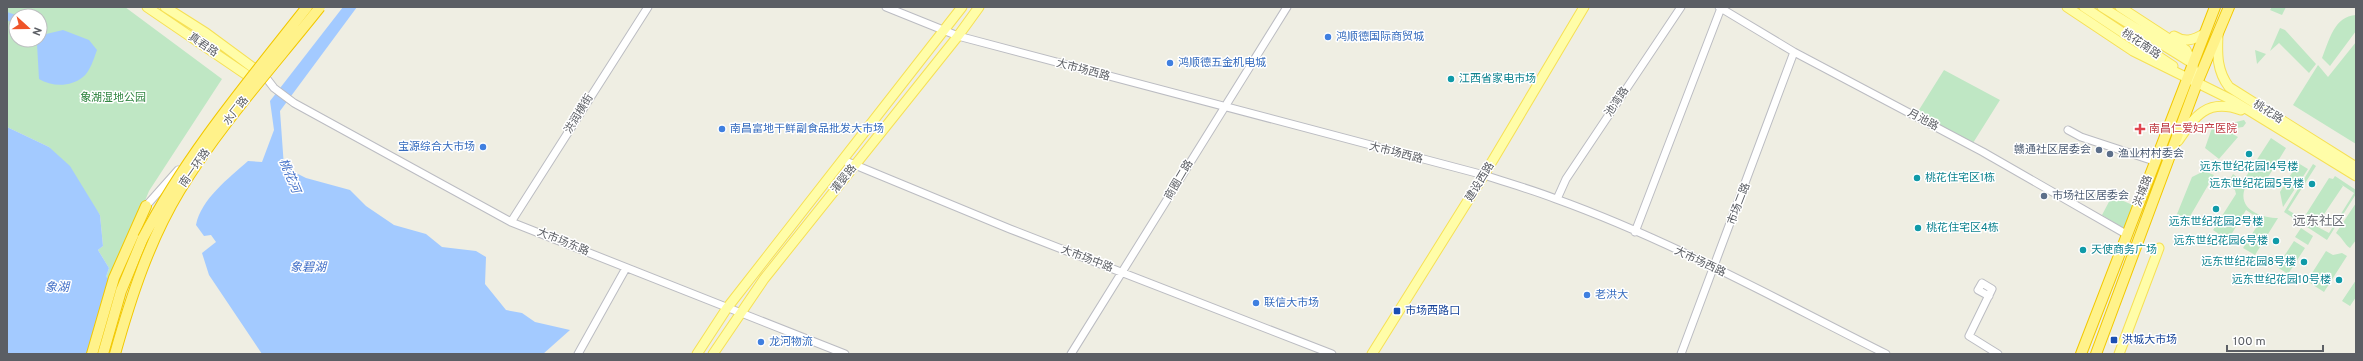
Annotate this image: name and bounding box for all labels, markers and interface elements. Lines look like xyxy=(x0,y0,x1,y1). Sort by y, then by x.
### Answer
north arrow xyxy=(8,8,48,48)
text: N xyxy=(28,25,44,37)
street label: 桃花南路 xyxy=(2119,26,2163,62)
street label: 真君路 xyxy=(185,30,221,60)
place label: 鸿顺德国际商贸城 xyxy=(1336,30,1424,44)
marker: 鸿顺德国际商贸城 xyxy=(1323,32,1333,42)
street label: 大市场西路 xyxy=(1055,56,1111,84)
place label: 鸿顺德五金机电城 xyxy=(1178,56,1266,70)
marker: 鸿顺德五金机电城 xyxy=(1165,58,1175,68)
place label: 江西省家电市场 xyxy=(1459,72,1536,86)
marker: 江西省家电市场 xyxy=(1446,74,1456,84)
street label: 池湾路 xyxy=(1602,84,1632,120)
park label: 象湖湿地公园 xyxy=(80,91,146,105)
street label: 洪润横街 xyxy=(561,92,597,136)
street label: 水厂路 xyxy=(220,94,252,128)
street label: 桃花路 xyxy=(2250,97,2286,127)
street label: 月池路 xyxy=(1905,106,1941,134)
place label: 南昌富地干鲜副食品批发大市场 xyxy=(730,122,884,136)
place label: 南昌仁爱妇产医院 xyxy=(2149,122,2237,136)
marker: 南昌仁爱妇产医院 xyxy=(2134,123,2146,135)
marker: 南昌富地干鲜副食品批发大市场 xyxy=(717,124,727,134)
place label: 宝源综合大市场 xyxy=(398,140,475,154)
street label: 大市场西路 xyxy=(1368,140,1424,166)
marker: 宝源综合大市场 xyxy=(478,142,488,152)
place label: 赣通社区居委会 xyxy=(2014,143,2091,157)
marker: 赣通社区居委会 xyxy=(2094,145,2104,155)
street label: 南一环路 xyxy=(177,146,213,190)
place label: 渔业村村委会 xyxy=(2118,147,2184,161)
marker: 渔业村村委会 xyxy=(2105,149,2115,159)
marker: 远东世纪花园14号楼 xyxy=(2244,149,2254,159)
water label: 桃花河 xyxy=(275,156,304,198)
street label: 商圈二路 xyxy=(1162,158,1196,202)
street label: 建设西路 xyxy=(1462,160,1498,204)
place label: 远东世纪花园14号楼 xyxy=(2200,160,2298,174)
street label: 灌婴路 xyxy=(828,162,860,196)
place label: 桃花住宅区1栋 xyxy=(1925,171,1995,185)
marker: 桃花住宅区1栋 xyxy=(1912,173,1922,183)
street label: 洪城路 xyxy=(2131,173,2155,209)
place label: 远东世纪花园5号楼 xyxy=(2209,177,2304,191)
marker: 远东世纪花园5号楼 xyxy=(2307,179,2317,189)
street label: 市场二路 xyxy=(1725,181,1753,227)
place label: 市场社区居委会 xyxy=(2052,189,2129,203)
marker: 市场社区居委会 xyxy=(2039,191,2049,201)
marker: 远东世纪花园2号楼 xyxy=(2211,204,2221,214)
district label: 远东社区 xyxy=(2293,214,2345,230)
place label: 远东世纪花园2号楼 xyxy=(2169,215,2263,229)
place label: 桃花住宅区4栋 xyxy=(1926,221,1999,235)
marker: 桃花住宅区4栋 xyxy=(1913,223,1923,233)
street label: 大市场东路 xyxy=(535,225,591,259)
place label: 远东世纪花园6号楼 xyxy=(2173,234,2268,248)
marker: 远东世纪花园6号楼 xyxy=(2271,236,2281,246)
street label: 大市场中路 xyxy=(1059,243,1115,275)
place label: 天使商务广场 xyxy=(2091,243,2157,257)
street label: 大市场西路 xyxy=(1672,244,1728,280)
marker: 天使商务广场 xyxy=(2078,245,2088,255)
place label: 远东世纪花园8号楼 xyxy=(2201,255,2296,269)
marker: 远东世纪花园8号楼 xyxy=(2299,257,2309,267)
water label: 象碧湖 xyxy=(290,260,328,276)
place label: 远东世纪花园10号楼 xyxy=(2232,273,2331,287)
marker: 远东世纪花园10号楼 xyxy=(2334,275,2344,285)
water label: 象湖 xyxy=(45,280,71,296)
place label: 老洪大 xyxy=(1595,288,1628,302)
marker: 老洪大 xyxy=(1582,290,1592,300)
place label: 联信大市场 xyxy=(1264,296,1319,310)
marker: 联信大市场 xyxy=(1251,298,1261,308)
place label: 市场西路口 xyxy=(1405,304,1460,318)
marker: 市场西路口 xyxy=(1392,306,1402,316)
scale bar xyxy=(2227,327,2323,353)
place label: 洪城大市场 xyxy=(2122,333,2177,347)
text: 100 m xyxy=(2233,334,2266,350)
place label: 龙河物流 xyxy=(769,335,813,349)
marker: 洪城大市场 xyxy=(2109,335,2119,345)
marker: 龙河物流 xyxy=(756,337,766,347)

